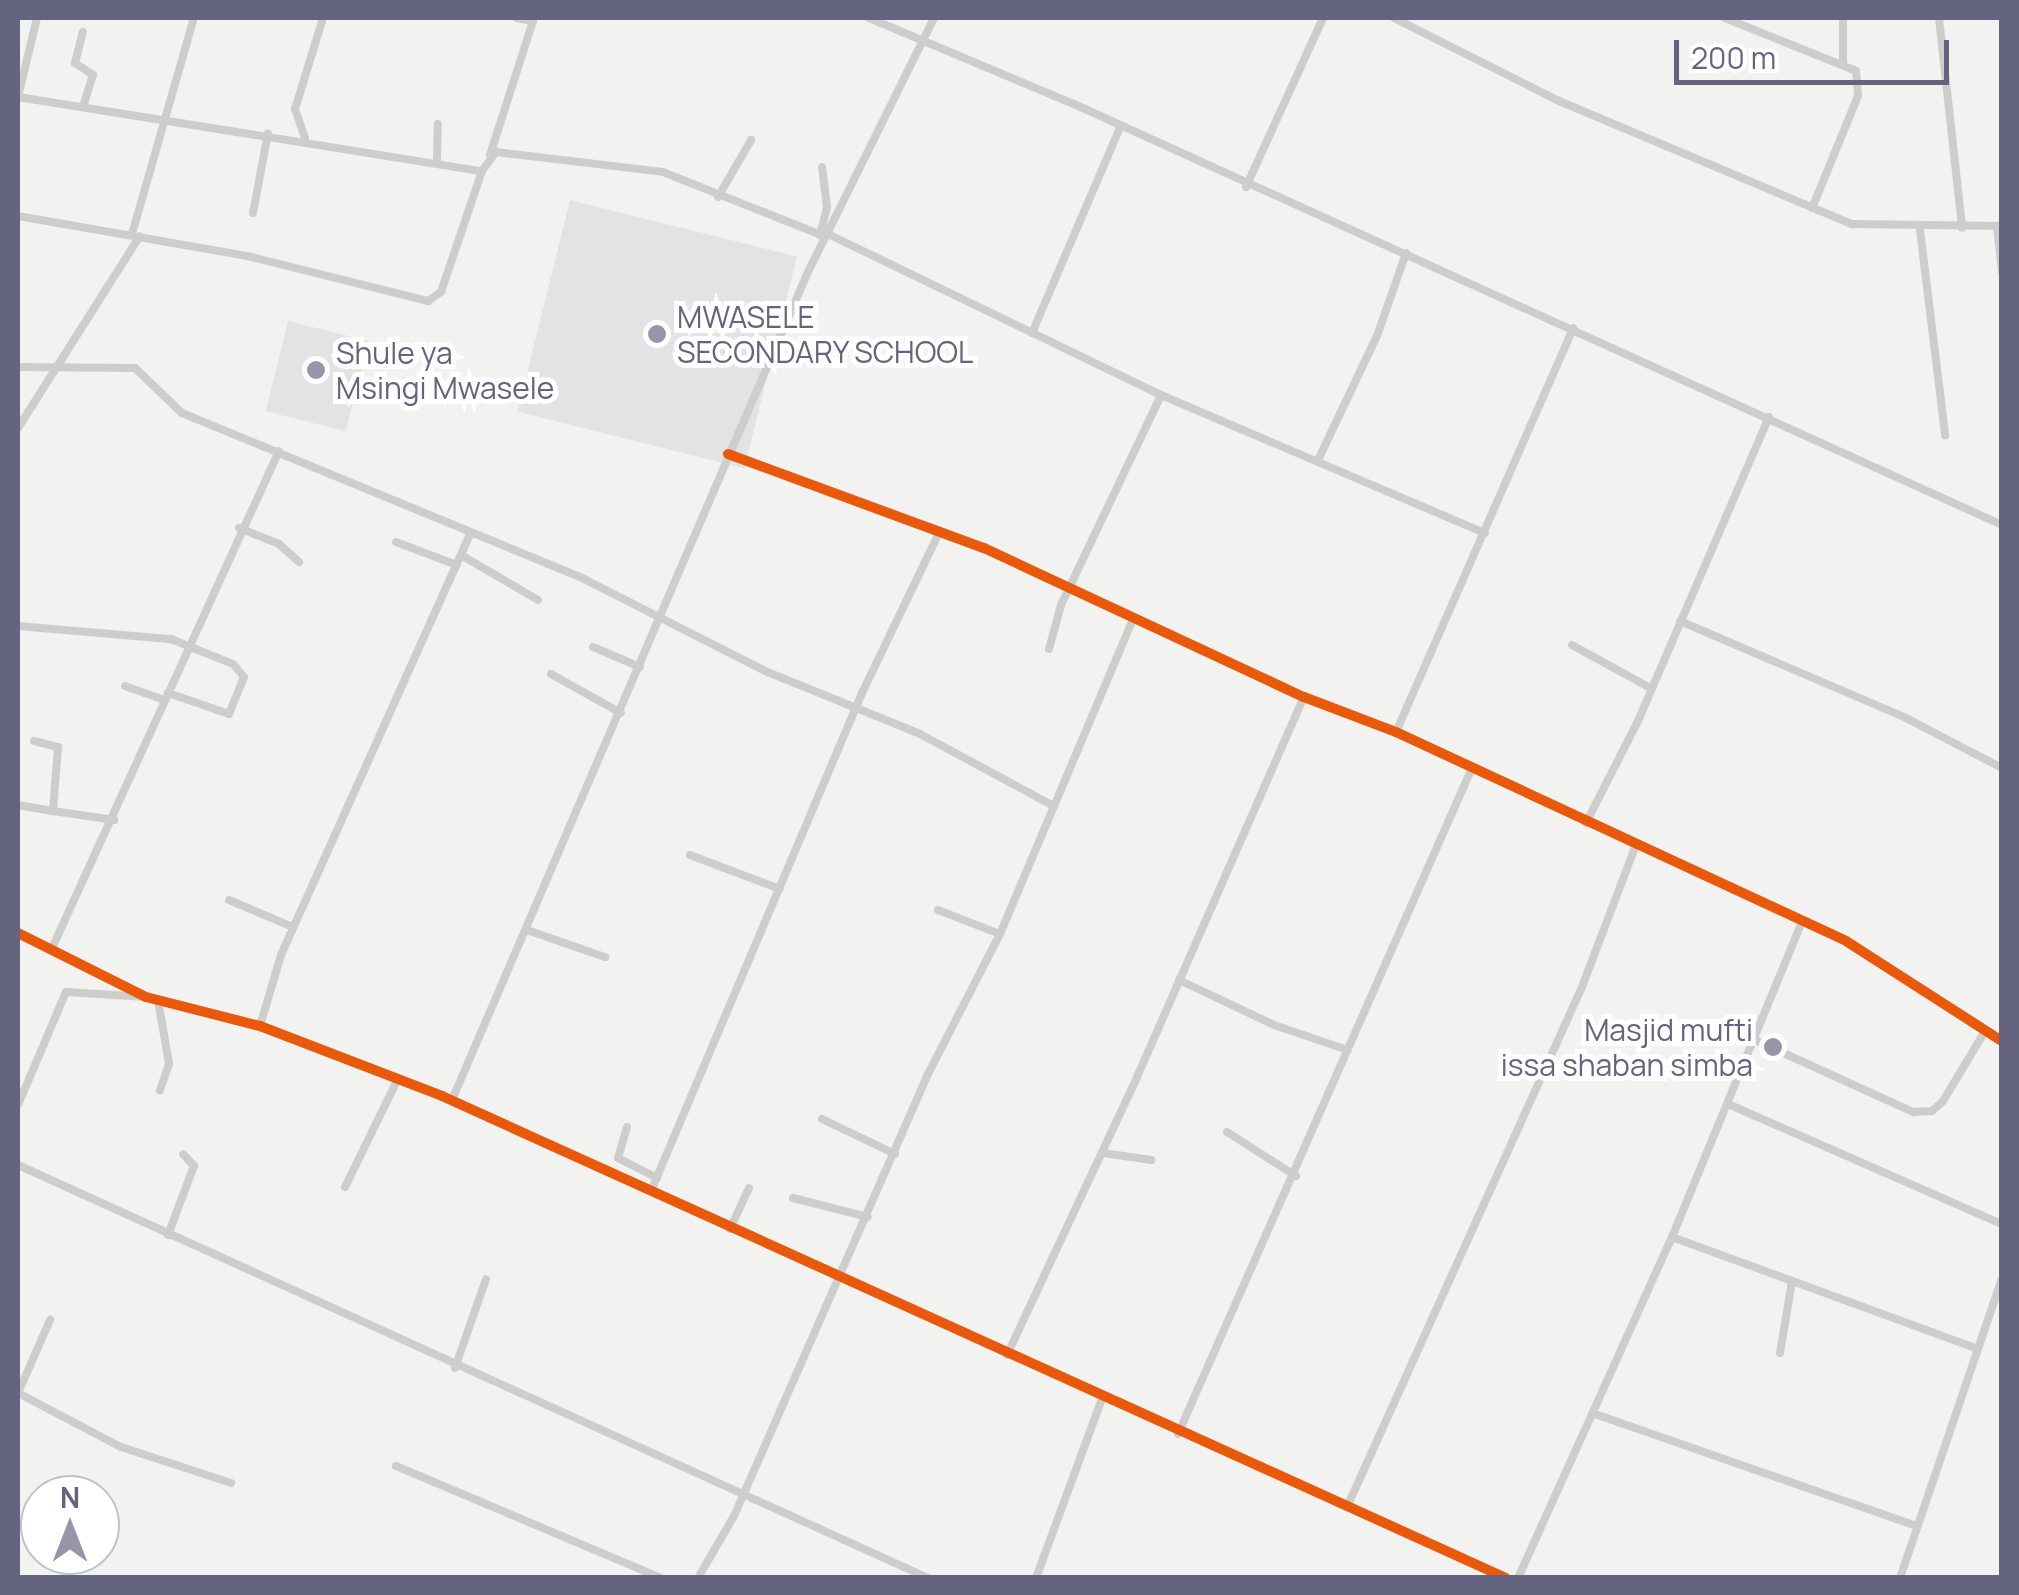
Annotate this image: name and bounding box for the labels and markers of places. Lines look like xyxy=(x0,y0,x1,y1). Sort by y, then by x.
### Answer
place label: MWASELE SECONDARY SCHOOL xyxy=(677,299,975,370)
marker: MWASELE SECONDARY SCHOOL xyxy=(646,323,668,345)
place label: Shule ya Msingi Mwasele xyxy=(336,335,554,406)
marker: Shule ya Msingi Mwasele xyxy=(305,359,327,381)
place label: Masjid mufti issa shaban simba xyxy=(1501,1012,1753,1082)
marker: Masjid mufti issa shaban simba xyxy=(1762,1036,1784,1058)

